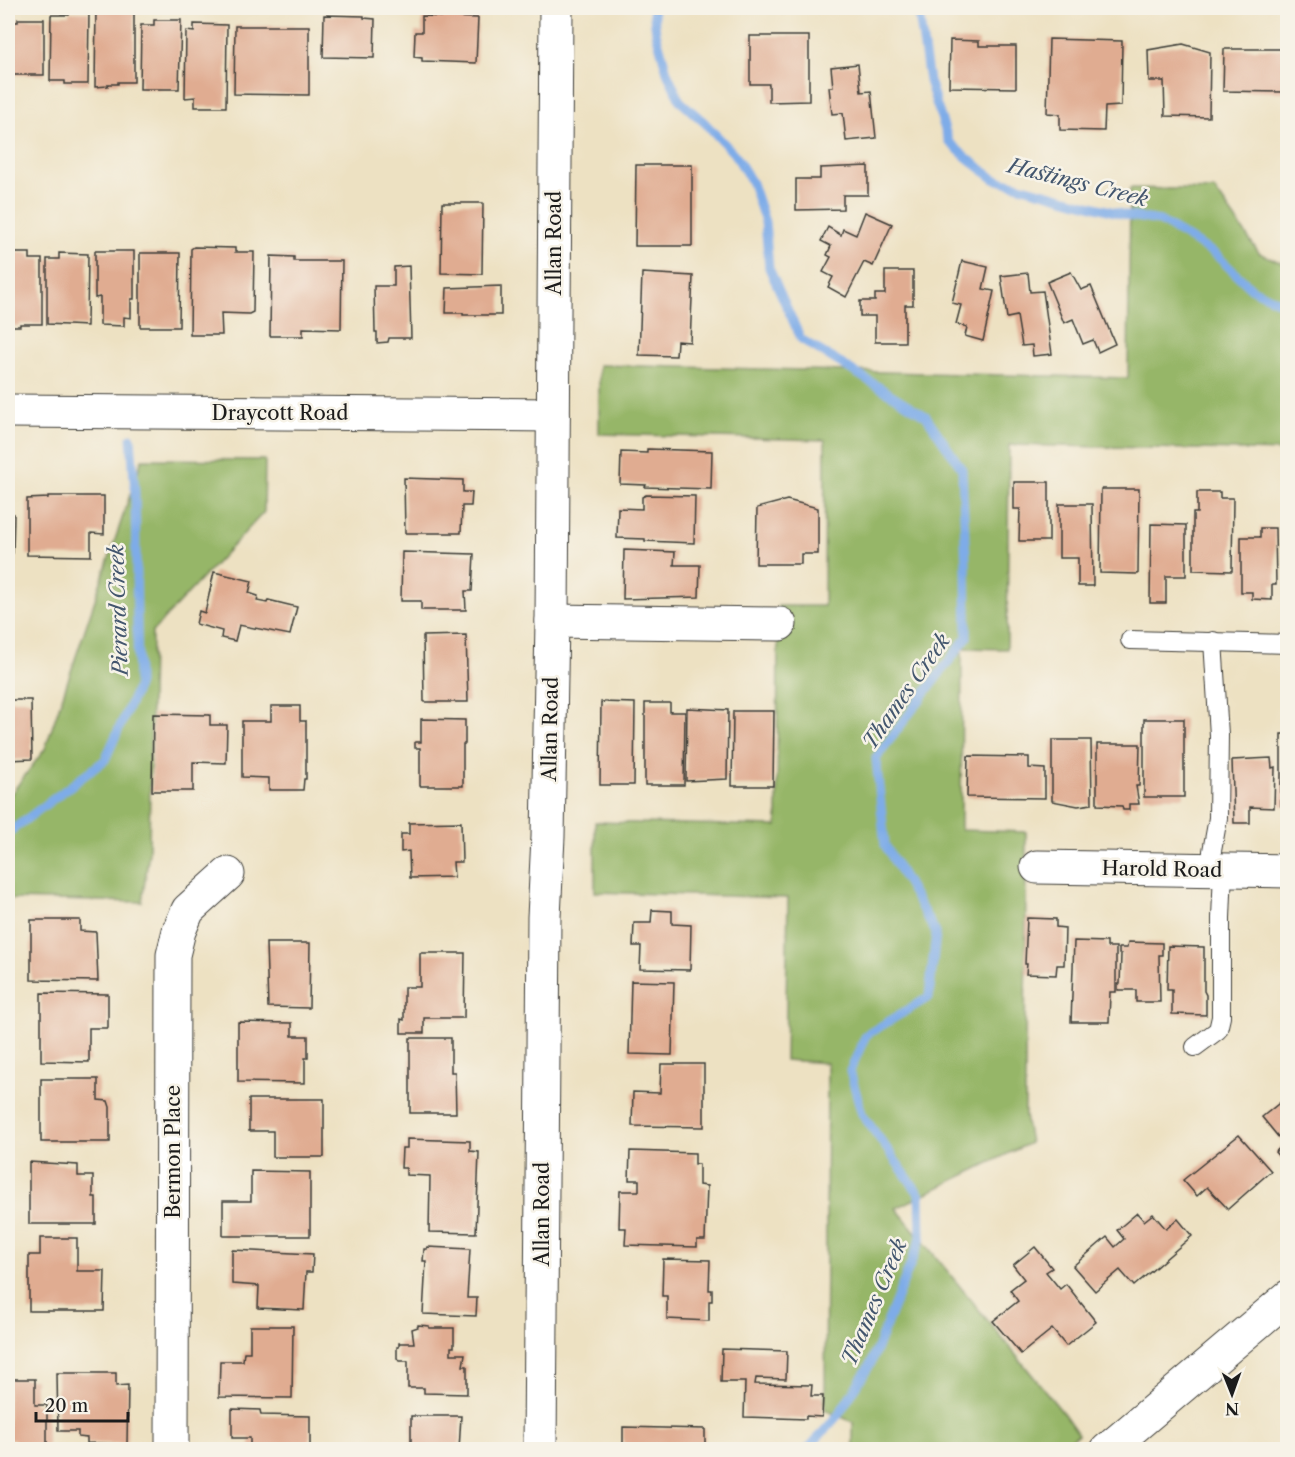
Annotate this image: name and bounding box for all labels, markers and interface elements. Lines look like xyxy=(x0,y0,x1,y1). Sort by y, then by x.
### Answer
water label: Hastings Creek xyxy=(1003,152,1151,212)
street label: Allan Road xyxy=(542,191,566,296)
street label: Draycott Road xyxy=(212,401,348,425)
water label: Pierard Creek xyxy=(103,544,133,678)
water label: Thames Creek xyxy=(857,628,955,754)
street label: Allan Road xyxy=(537,677,563,782)
street label: Harold Road xyxy=(1101,856,1223,882)
street label: Bermon Place xyxy=(161,1085,185,1219)
street label: Allan Road xyxy=(530,1162,554,1267)
water label: Thames Creek xyxy=(836,1235,912,1369)
north arrow xyxy=(1202,1364,1262,1424)
scale bar xyxy=(36,1385,128,1423)
text: 20 m xyxy=(45,1395,89,1417)
text: N xyxy=(1225,1399,1239,1419)

